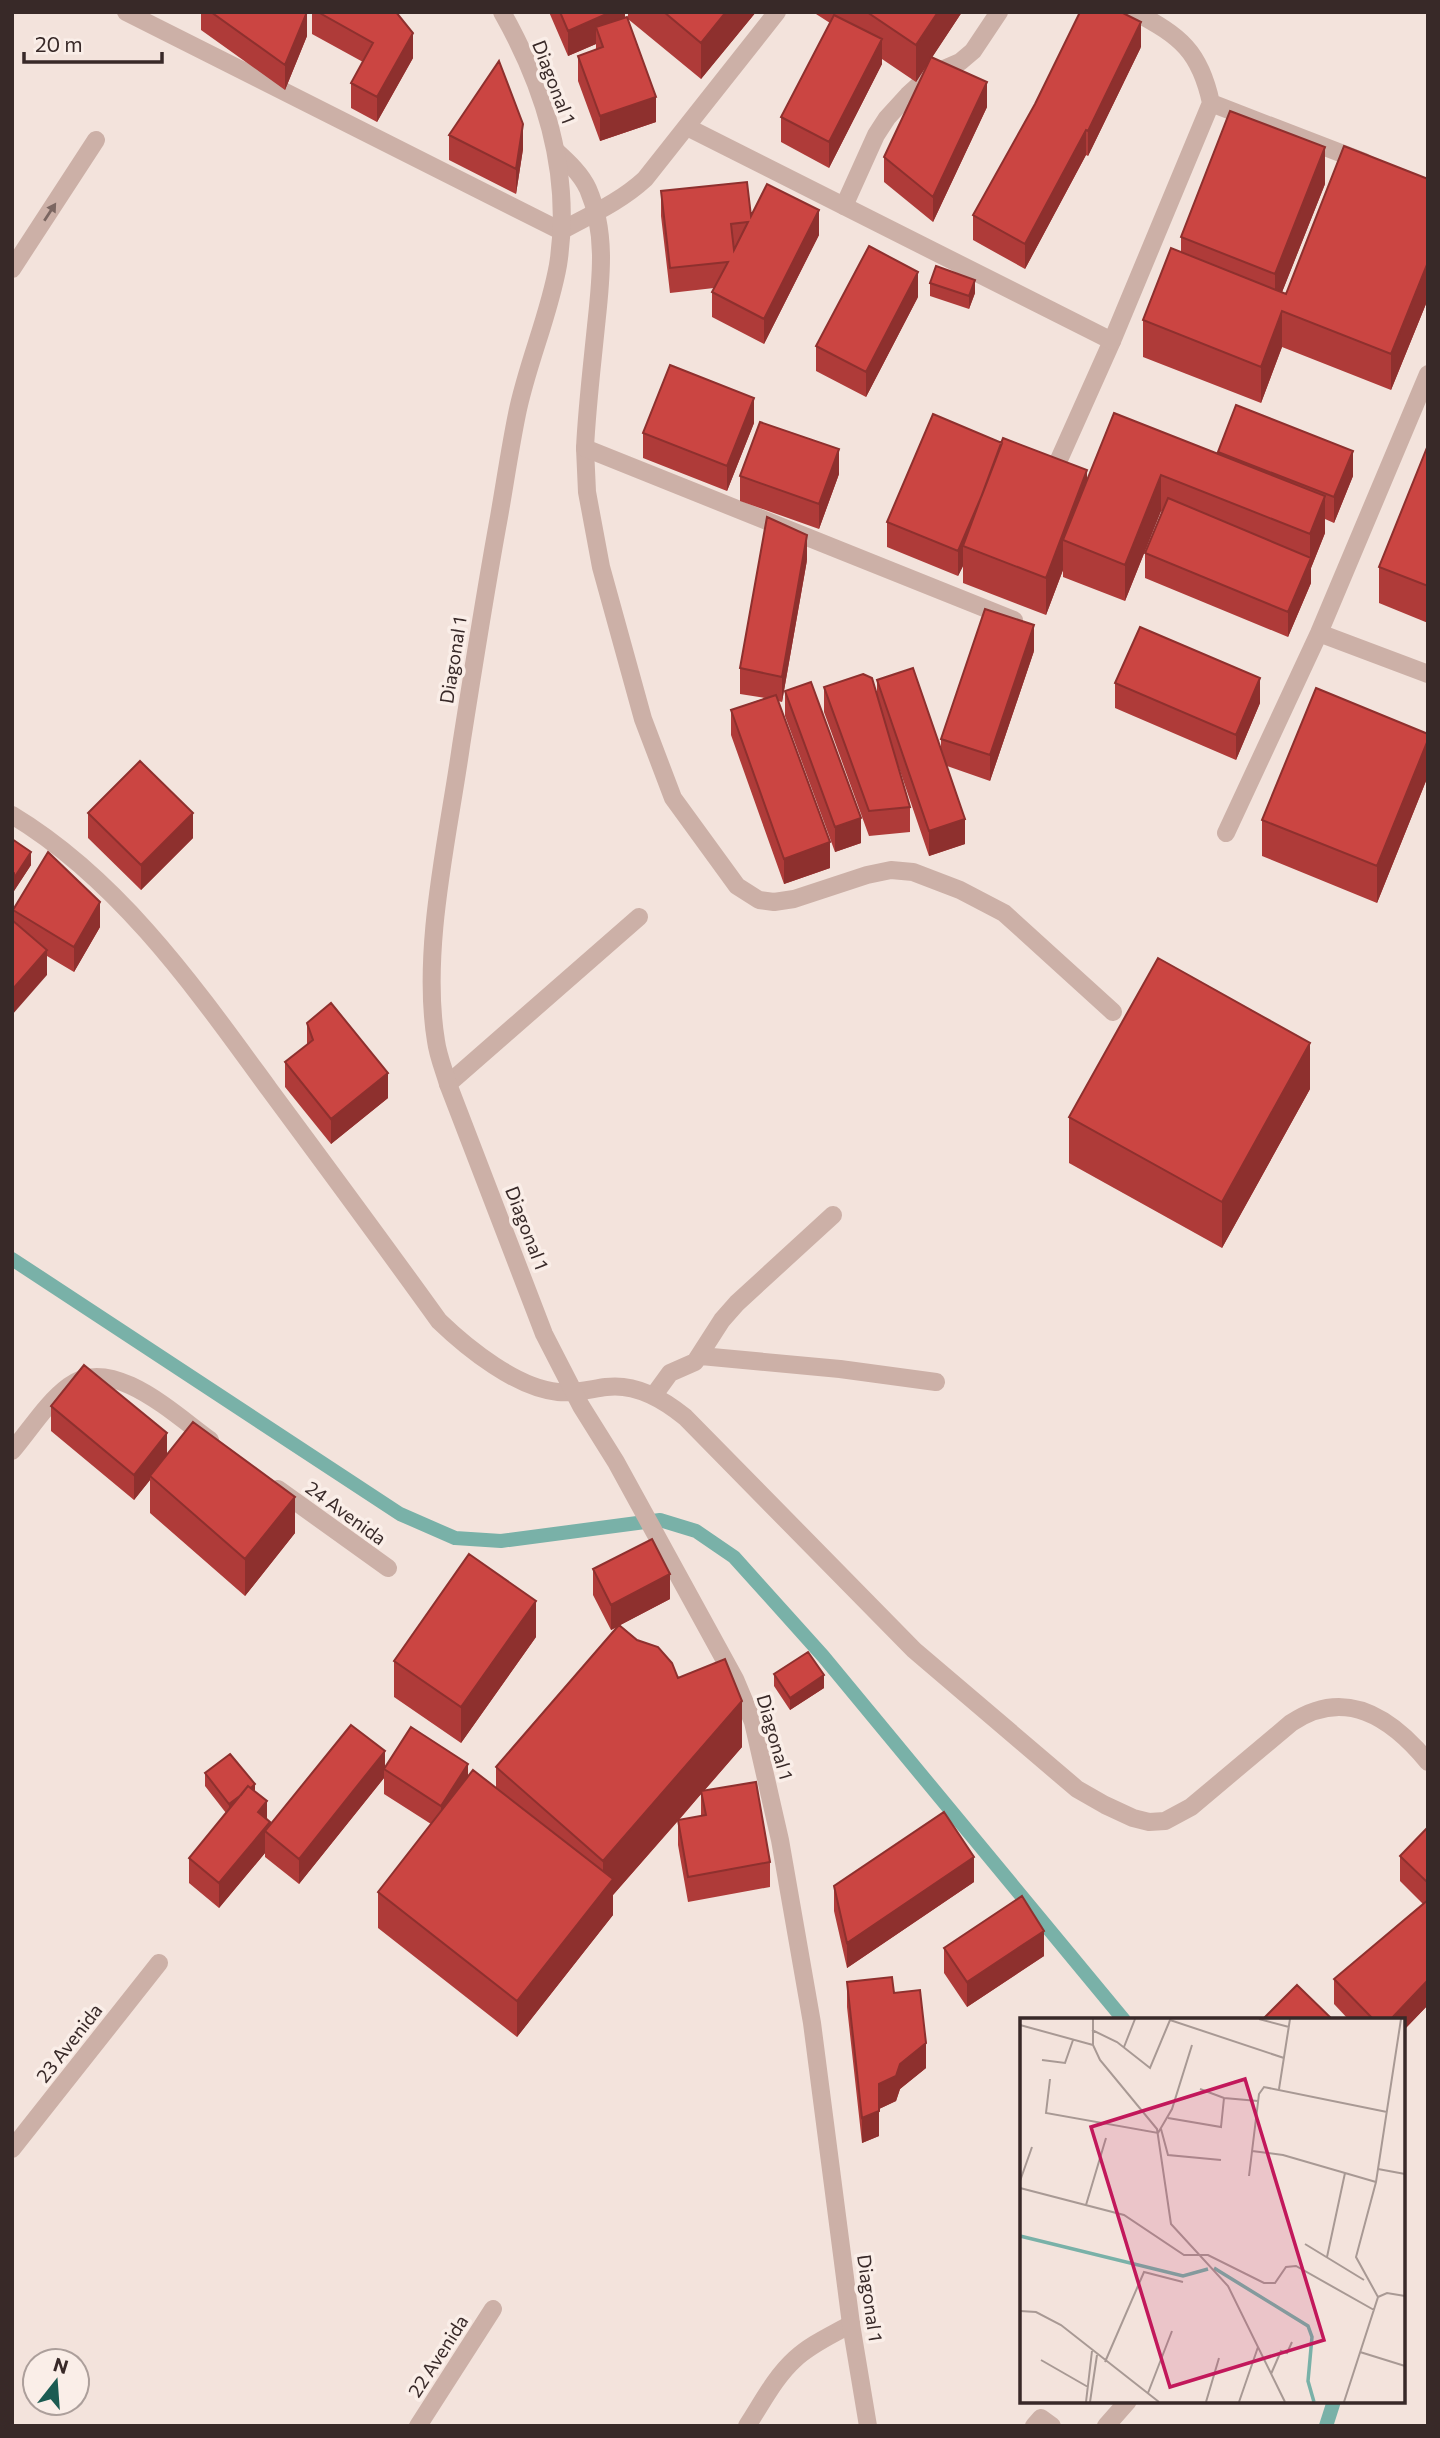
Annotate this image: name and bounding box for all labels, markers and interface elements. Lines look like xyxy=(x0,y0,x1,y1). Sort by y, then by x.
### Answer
scale bar xyxy=(24,21,163,65)
text: 20 m xyxy=(35,31,83,56)
street label: Diagonal 1 xyxy=(528,37,581,127)
one-way arrow xyxy=(43,202,56,222)
street label: Diagonal 1 xyxy=(434,615,471,705)
street label: Diagonal 1 xyxy=(501,1183,554,1273)
street label: 24 Avenida xyxy=(302,1476,391,1549)
street label: Diagonal 1 xyxy=(752,1692,799,1782)
street label: 23 Avenida xyxy=(31,1999,106,2087)
inset map xyxy=(1020,2018,1405,2403)
street label: Diagonal 1 xyxy=(853,2253,888,2343)
street label: 22 Avenida xyxy=(403,2310,473,2401)
north arrow xyxy=(21,2347,91,2417)
text: N xyxy=(51,2352,71,2378)

